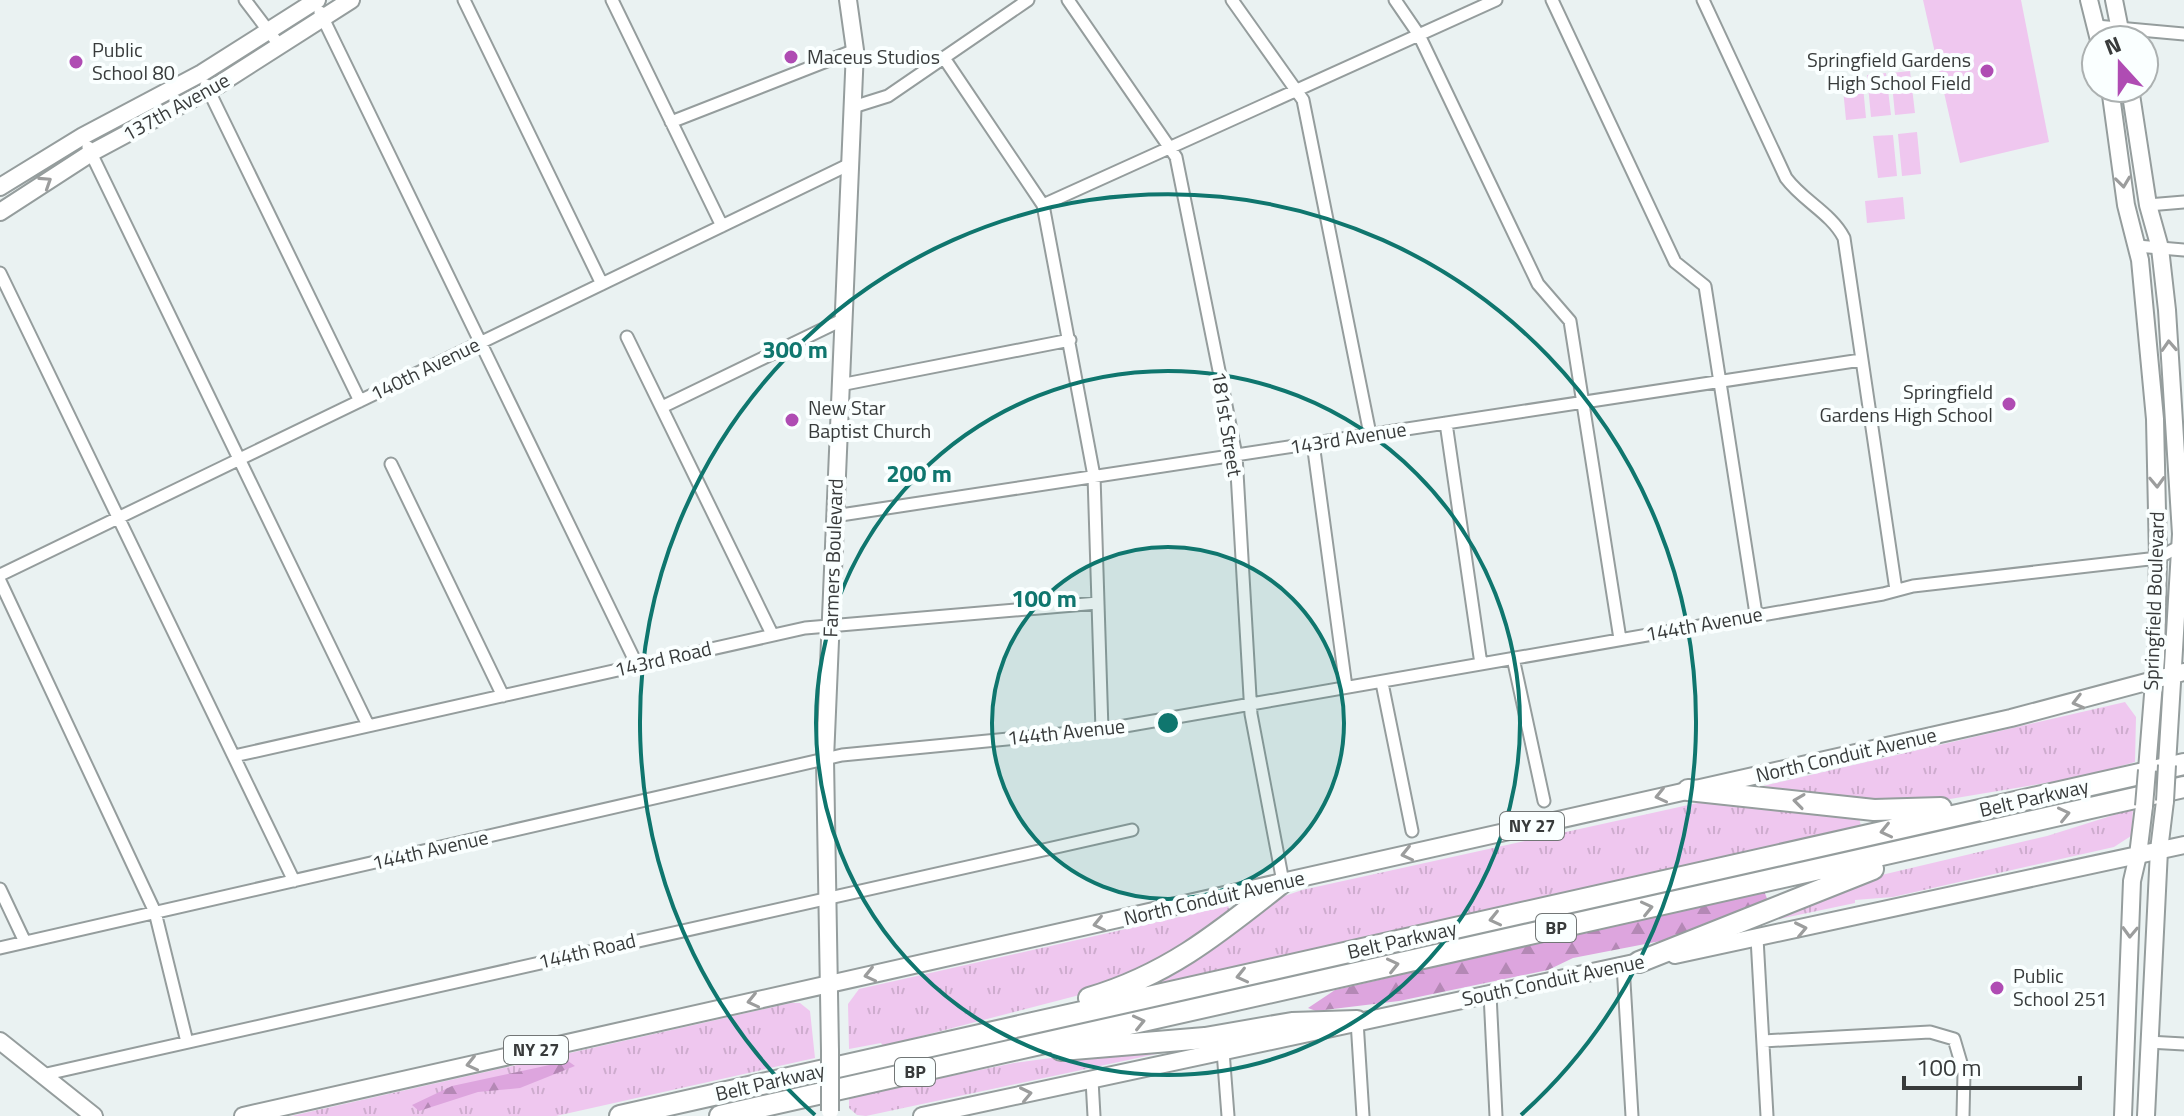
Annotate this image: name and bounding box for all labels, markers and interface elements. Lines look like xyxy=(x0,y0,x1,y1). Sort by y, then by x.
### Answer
north arrow xyxy=(2080,24,2160,104)
text: N xyxy=(2100,27,2126,64)
place label: Public School 80 xyxy=(92,34,175,88)
place label: Maceus Studios xyxy=(807,41,940,72)
place label: Springfield Gardens High School Field xyxy=(1807,44,1971,98)
marker: Maceus Studios xyxy=(782,48,800,66)
marker: Public School 80 xyxy=(67,53,85,71)
marker: Springfield Gardens High School Field xyxy=(1978,62,1996,80)
street label: 137th Avenue xyxy=(116,64,235,149)
one-way arrow xyxy=(2115,176,2132,189)
one-way arrow xyxy=(37,177,51,192)
street label: 140th Avenue xyxy=(365,329,485,408)
text: 300 m xyxy=(762,331,828,367)
one-way arrow xyxy=(2161,339,2178,352)
street label: 181st Street xyxy=(1204,369,1251,479)
place label: Springfield Gardens High School xyxy=(1820,376,1993,430)
place label: New Star Baptist Church xyxy=(808,392,931,446)
marker: Springfield Gardens High School xyxy=(2000,395,2018,413)
marker: New Star Baptist Church xyxy=(783,411,801,429)
street label: 143rd Avenue xyxy=(1287,413,1409,462)
text: 200 m xyxy=(886,455,952,491)
one-way arrow xyxy=(2148,476,2165,489)
street label: Farmers Boulevard xyxy=(814,478,851,638)
street label: Springfield Boulevard xyxy=(2135,511,2172,691)
text: 100 m xyxy=(1011,580,1077,616)
street label: 144th Avenue xyxy=(1643,598,1765,649)
street label: 143rd Road xyxy=(611,632,714,685)
one-way arrow xyxy=(2072,692,2086,709)
centre of rings xyxy=(1154,709,1182,737)
street label: 144th Avenue xyxy=(1005,710,1126,753)
street label: North Conduit Avenue xyxy=(1752,719,1939,790)
street label: Belt Parkway xyxy=(1976,770,2092,825)
one-way arrow xyxy=(1654,787,1668,804)
one-way arrow xyxy=(1792,793,1806,810)
one-way arrow xyxy=(2057,806,2071,823)
road number: NY 27 xyxy=(1500,812,1564,840)
street label: 144th Avenue xyxy=(369,821,491,878)
one-way arrow xyxy=(1879,822,1893,839)
one-way arrow xyxy=(1401,845,1415,862)
street label: North Conduit Avenue xyxy=(1120,862,1307,933)
one-way arrow xyxy=(1639,900,1653,917)
one-way arrow xyxy=(1489,910,1503,927)
street label: Belt Parkway xyxy=(1344,912,1460,967)
one-way arrow xyxy=(1093,914,1106,931)
road number: BP xyxy=(1536,914,1576,942)
one-way arrow xyxy=(1793,921,1807,938)
street label: 144th Road xyxy=(535,924,639,977)
one-way arrow xyxy=(2122,926,2139,939)
street label: South Conduit Avenue xyxy=(1459,945,1647,1014)
one-way arrow xyxy=(1386,957,1399,974)
place label: Public School 251 xyxy=(2013,960,2107,1014)
one-way arrow xyxy=(863,966,877,983)
one-way arrow xyxy=(1235,967,1249,984)
marker: Public School 251 xyxy=(1988,979,2006,997)
one-way arrow xyxy=(747,992,760,1009)
one-way arrow xyxy=(1132,1014,1146,1031)
road number: NY 27 xyxy=(504,1036,568,1064)
scale bar xyxy=(1904,1040,2080,1090)
text: 100 m xyxy=(1916,1049,1982,1085)
street label: Belt Parkway xyxy=(712,1054,828,1109)
one-way arrow xyxy=(466,1055,479,1072)
road number: BP xyxy=(895,1058,935,1086)
one-way arrow xyxy=(1019,1086,1032,1103)

